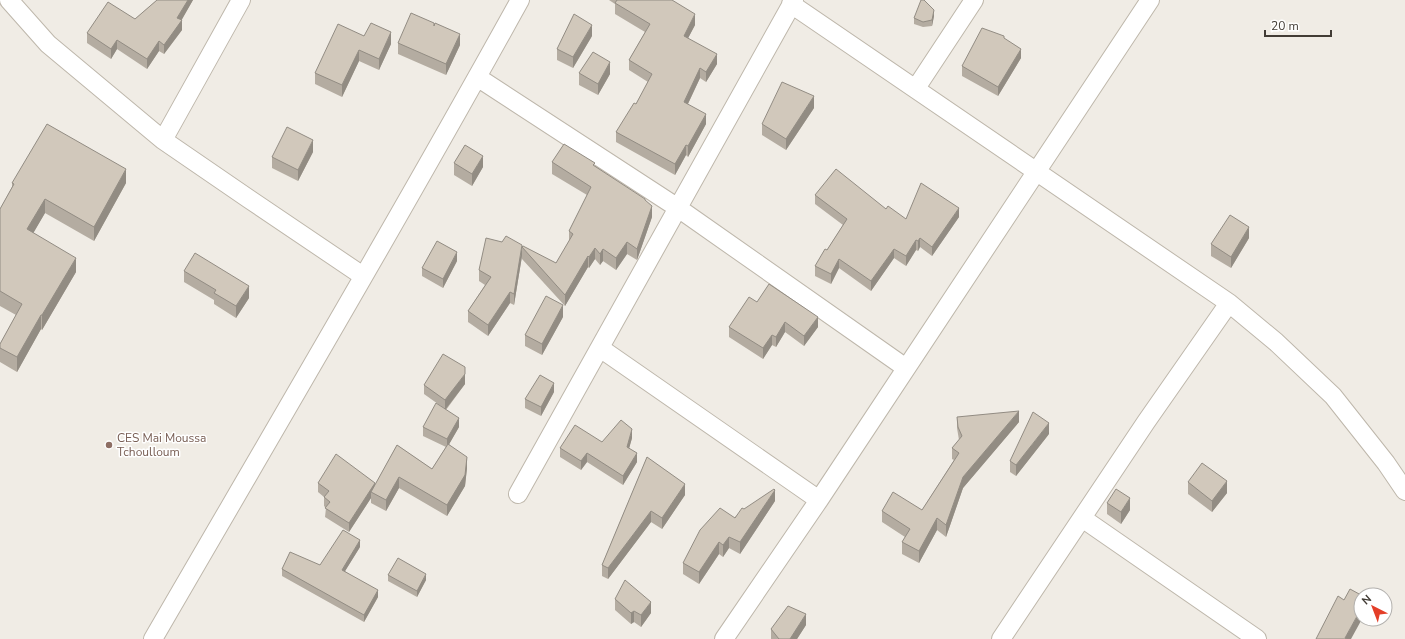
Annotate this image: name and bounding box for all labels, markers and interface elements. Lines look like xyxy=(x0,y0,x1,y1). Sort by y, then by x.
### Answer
scale bar xyxy=(1265,12,1331,38)
text: 20 m xyxy=(1271,18,1299,34)
place label: CES Mai Moussa Tchoulloum xyxy=(117,430,206,460)
marker: CES Mai Moussa Tchoulloum xyxy=(104,440,114,450)
north arrow xyxy=(1353,587,1393,627)
text: N xyxy=(1359,592,1375,608)

